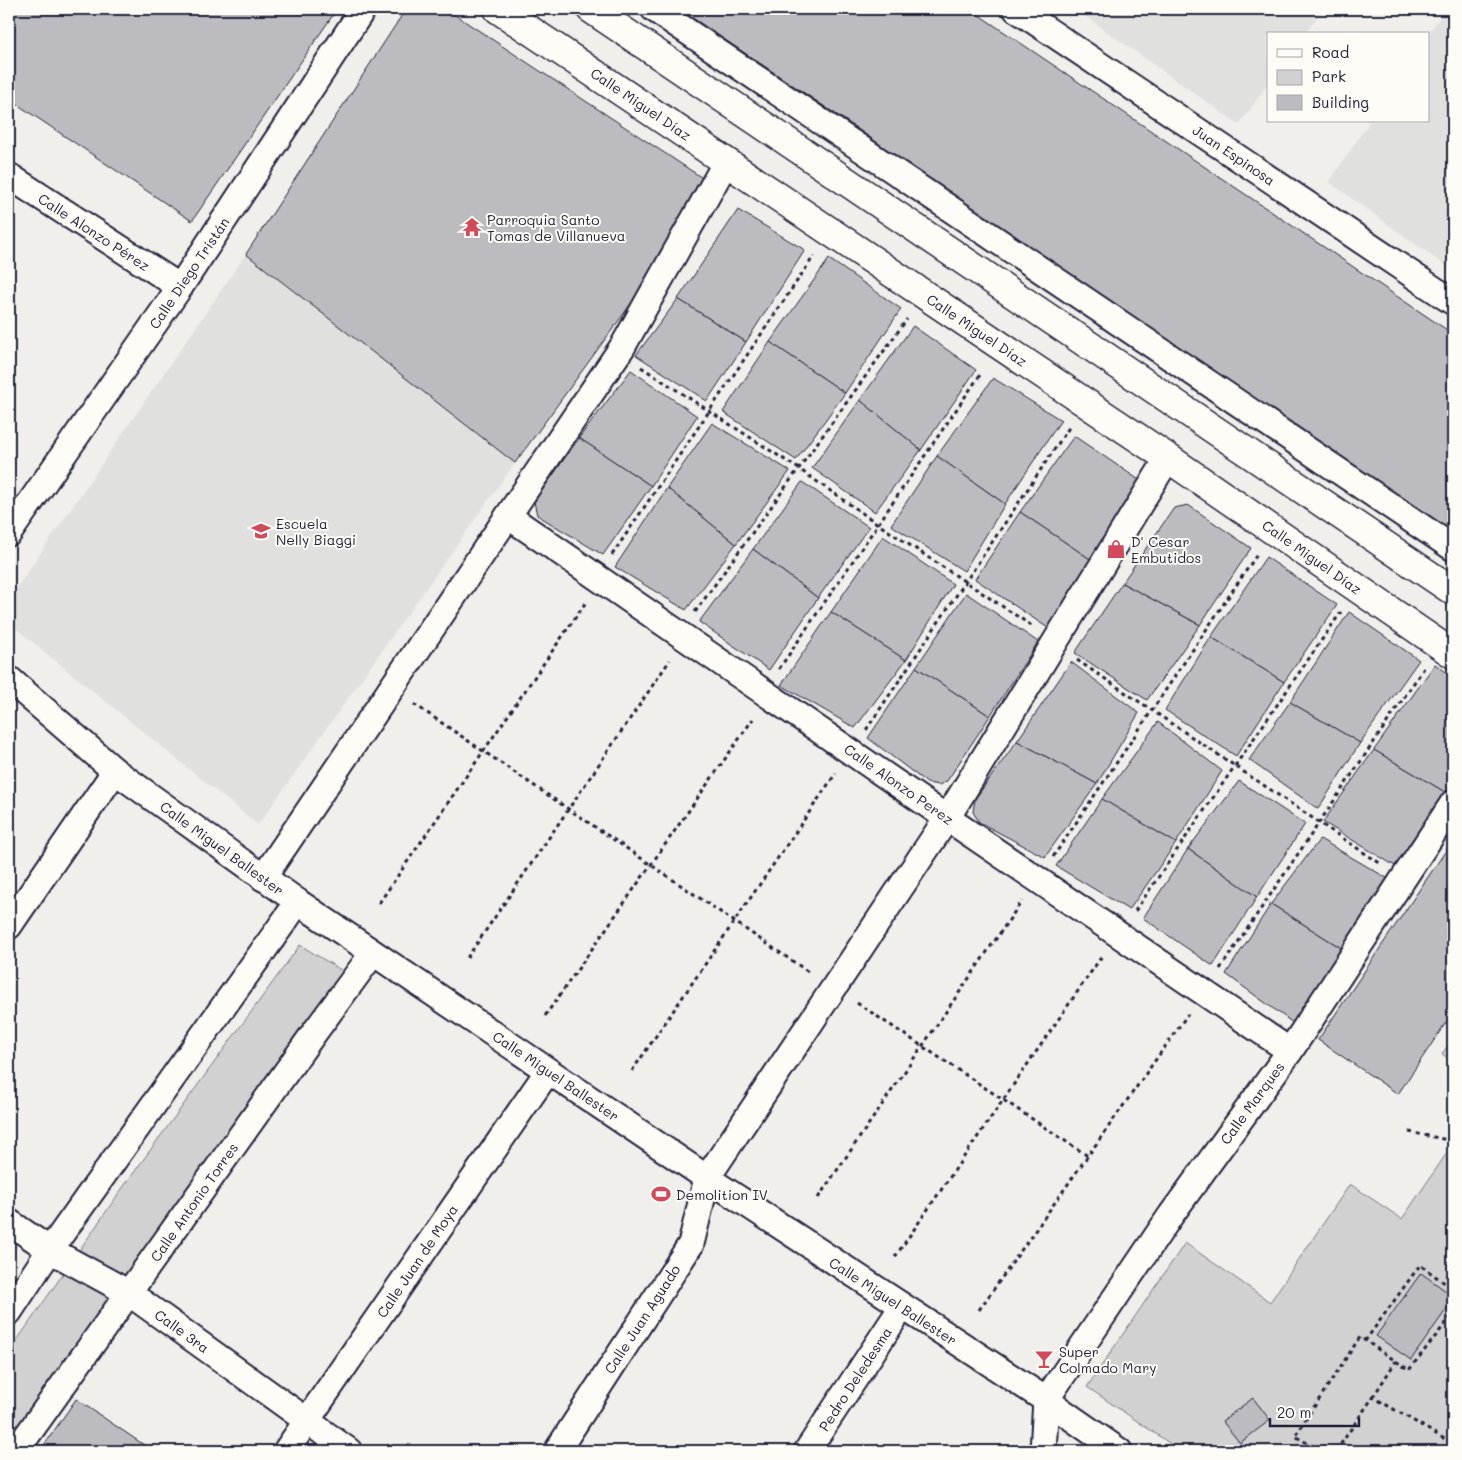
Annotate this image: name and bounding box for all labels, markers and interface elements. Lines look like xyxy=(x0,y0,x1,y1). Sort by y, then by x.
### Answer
legend xyxy=(1267,32,1430,122)
text: Road xyxy=(1312,42,1349,62)
street label: Calle Miguel Díaz xyxy=(587,63,695,145)
text: Park xyxy=(1312,66,1346,86)
text: Building xyxy=(1312,92,1369,112)
street label: Juan Espinosa xyxy=(1189,120,1279,190)
street label: Calle Alonzo Pérez xyxy=(35,189,154,275)
place label: Parroquia Santo Tomas de Villanueva xyxy=(487,210,626,245)
street label: Calle Diego Tristán xyxy=(145,213,233,333)
temple icon: Parroquia Santo Tomas de Villanueva xyxy=(461,216,483,238)
street label: Calle Miguel Díaz xyxy=(923,289,1031,371)
place label: Escuela Nelly Biaggi xyxy=(276,514,356,549)
street label: Calle Miguel Díaz xyxy=(1259,516,1366,599)
school or university icon: Escuela Nelly Biaggi xyxy=(250,520,272,542)
place label: D' Cesar Embutidos xyxy=(1131,532,1201,567)
shop icon: D' Cesar Embutidos xyxy=(1105,538,1127,560)
street label: Calle Alonzo Perez xyxy=(841,739,958,829)
street label: Calle Miguel Ballester xyxy=(156,797,288,899)
street label: Calle Miguel Ballester xyxy=(489,1027,623,1125)
street label: Calle Marques xyxy=(1216,1058,1288,1148)
street label: Calle Antonio Torres xyxy=(146,1139,242,1265)
sports icon: Demolition IV xyxy=(650,1183,672,1205)
place label: Demolition IV xyxy=(676,1185,768,1204)
street label: Calle Juan de Moya xyxy=(372,1201,462,1321)
street label: Calle Miguel Ballester xyxy=(826,1253,960,1349)
street label: Calle Juan Aguado xyxy=(600,1261,684,1377)
street label: Calle 3ra xyxy=(151,1305,213,1357)
street label: Pedro Deledesma xyxy=(814,1323,896,1435)
place label: Super Colmado Mary xyxy=(1059,1342,1157,1377)
bar icon: Super Colmado Mary xyxy=(1033,1348,1055,1370)
scale bar xyxy=(1270,1395,1358,1427)
text: 20 m xyxy=(1277,1402,1311,1422)

